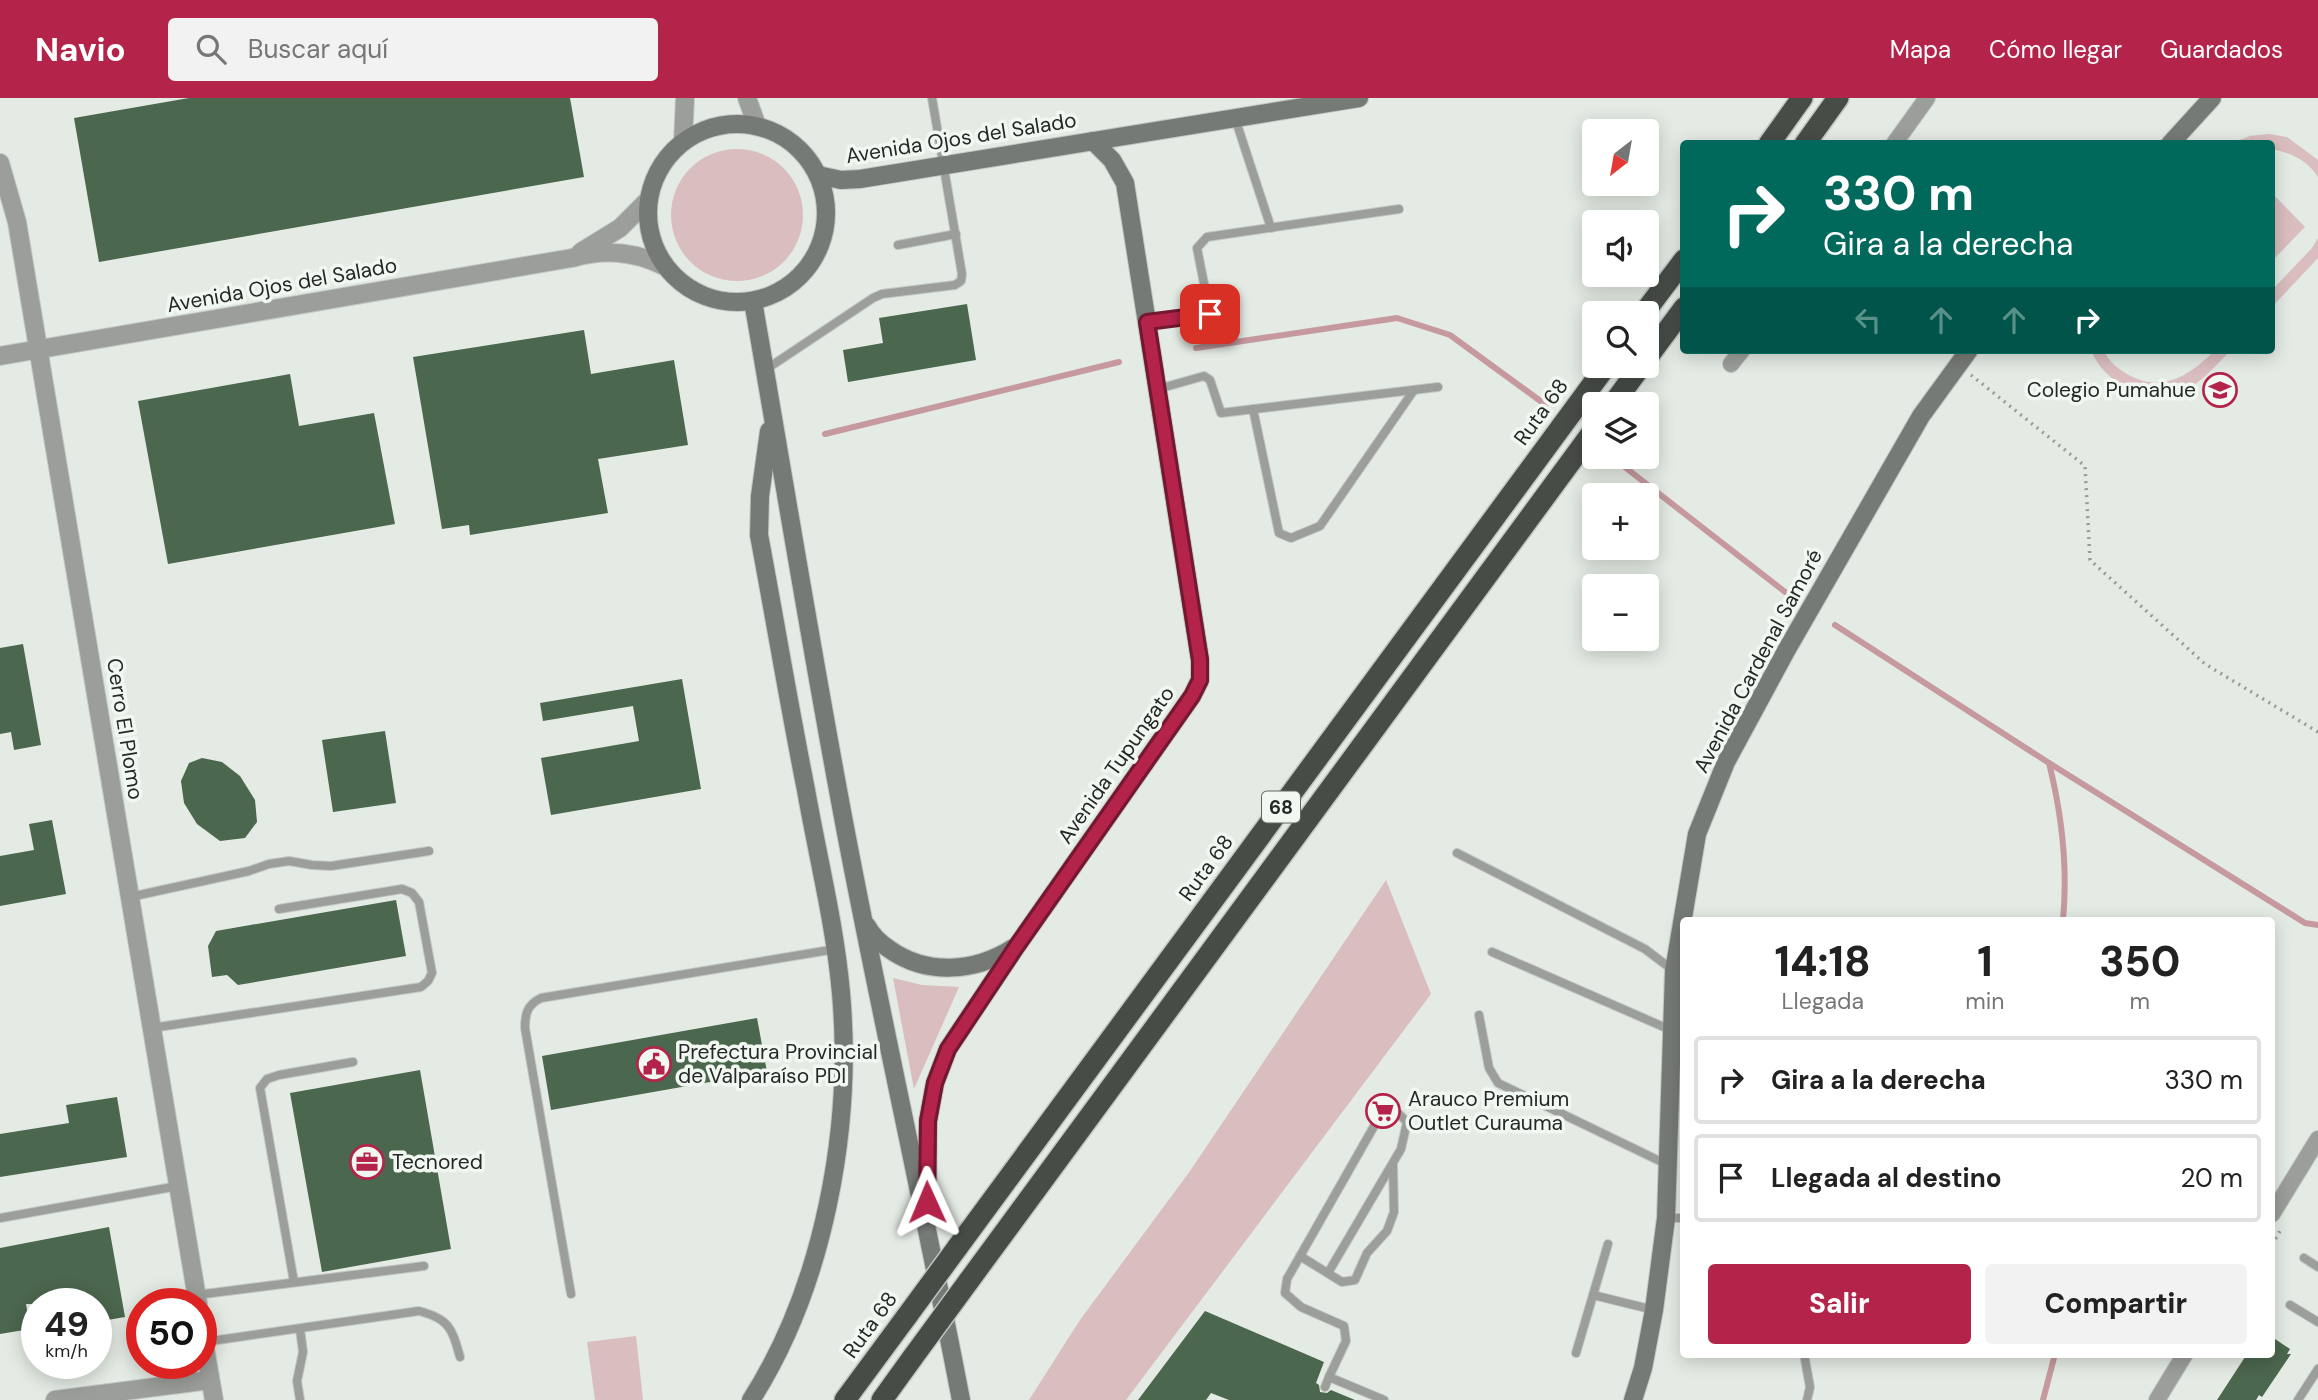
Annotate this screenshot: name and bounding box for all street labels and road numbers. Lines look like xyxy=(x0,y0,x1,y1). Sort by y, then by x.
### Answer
street label: Avenida Ojos del Salado xyxy=(844,106,1078,170)
street label: Avenida Ojos del Salado xyxy=(165,251,399,319)
street label: Ruta 68 xyxy=(1507,373,1575,451)
street label: Avenida Cardenal Samoré xyxy=(1687,544,1829,778)
street label: Cerro El Plomo xyxy=(100,656,150,802)
street label: Avenida Tupungato xyxy=(1051,681,1181,849)
road number: 68 xyxy=(1262,792,1300,822)
street label: Ruta 68 xyxy=(1172,829,1240,907)
street label: Ruta 68 xyxy=(836,1286,904,1364)

